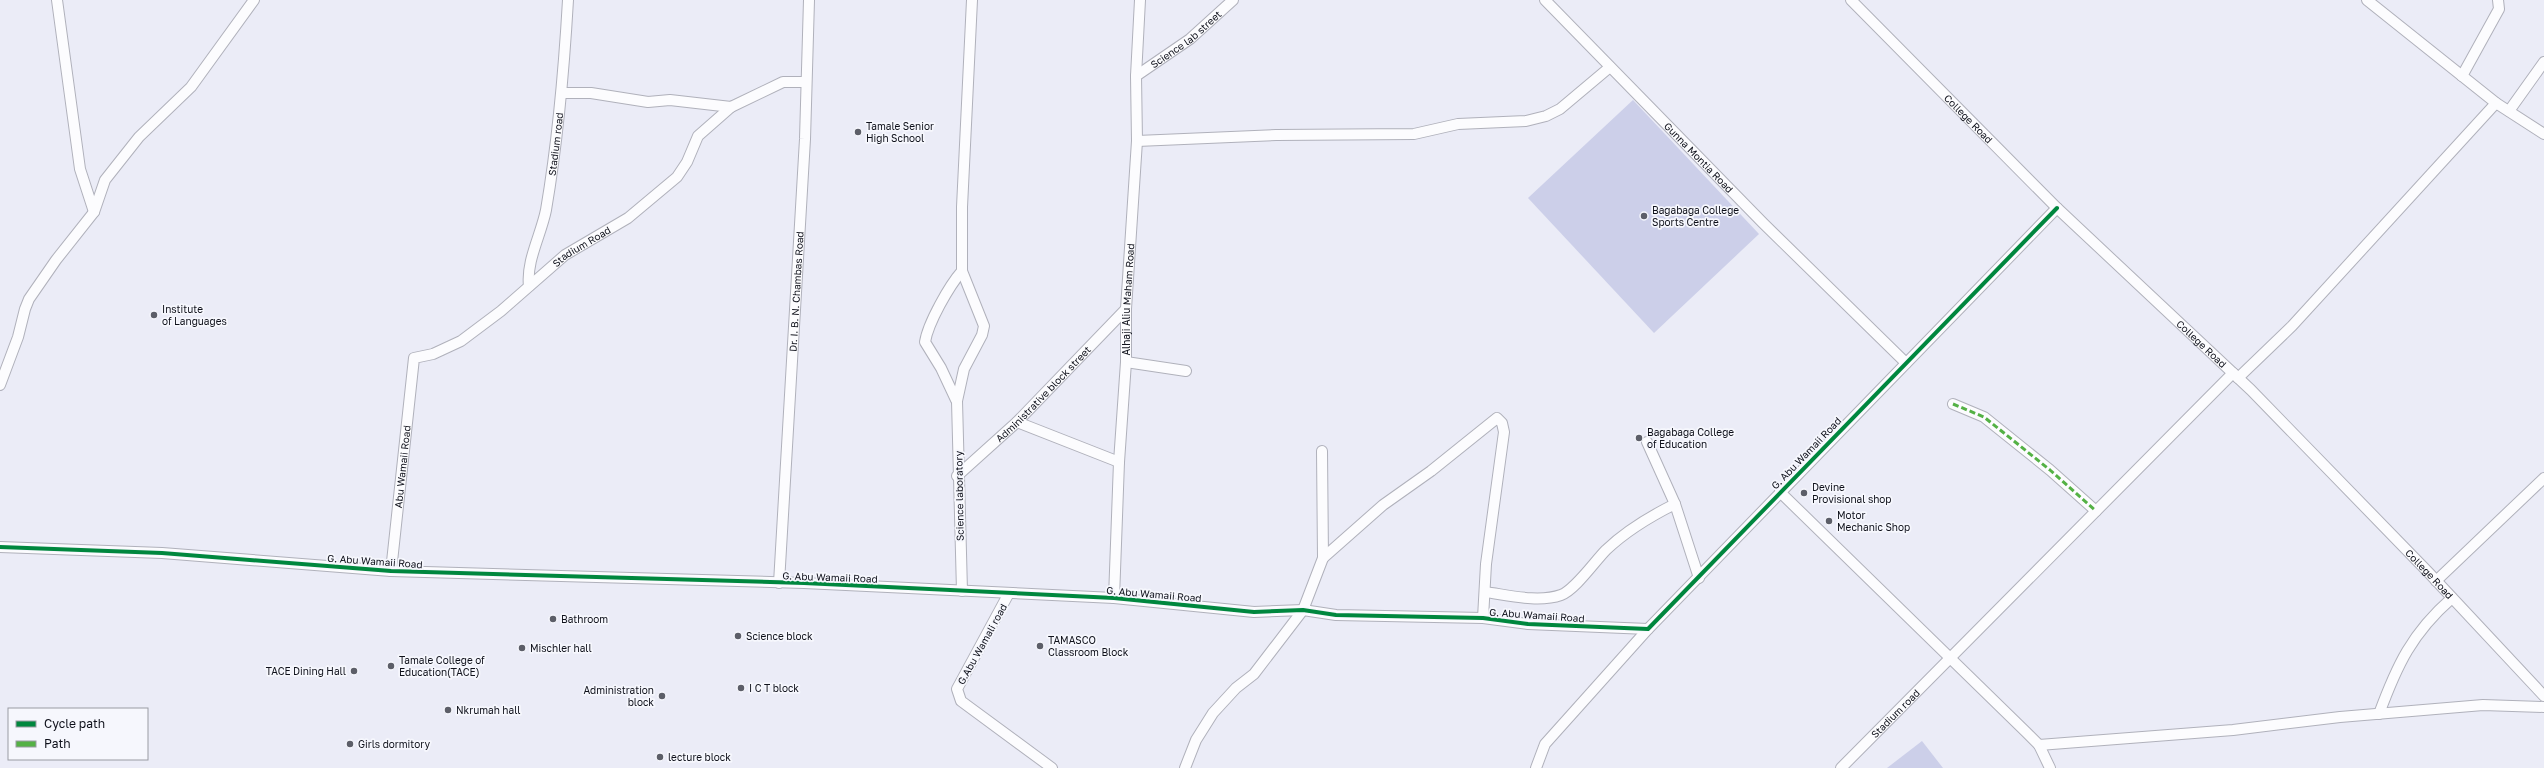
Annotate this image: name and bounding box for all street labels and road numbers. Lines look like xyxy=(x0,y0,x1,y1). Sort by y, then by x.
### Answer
street label: Science lab street xyxy=(1148,8,1224,70)
street label: College Road xyxy=(1942,92,1995,146)
street label: Stadium road xyxy=(545,112,565,177)
street label: Gunna Montia Road xyxy=(1662,120,1736,195)
street label: Stadium Road xyxy=(550,224,613,269)
street label: Dr. I. B. N. Chambas Road xyxy=(787,231,806,352)
street label: Alhaji Aliu Maham Road xyxy=(1120,243,1136,355)
street label: College Road xyxy=(2174,317,2229,370)
street label: Administrative block street xyxy=(993,344,1093,444)
street label: G. Abu Wamaii Road xyxy=(1769,414,1843,492)
street label: Abu Wamaii Road xyxy=(392,425,413,509)
street label: Science laboratory xyxy=(952,450,966,541)
street label: College Road xyxy=(2403,547,2456,601)
street label: G. Abu Wamaii Road xyxy=(327,552,423,570)
street label: G. Abu Wamaii Road xyxy=(782,569,878,585)
street label: G. Abu Wamaii Road xyxy=(1106,584,1202,604)
street label: G.Abu Wamali road xyxy=(955,601,1009,687)
street label: G. Abu Wamaii Road xyxy=(1489,606,1585,624)
street label: Stadium road xyxy=(1869,686,1922,740)

